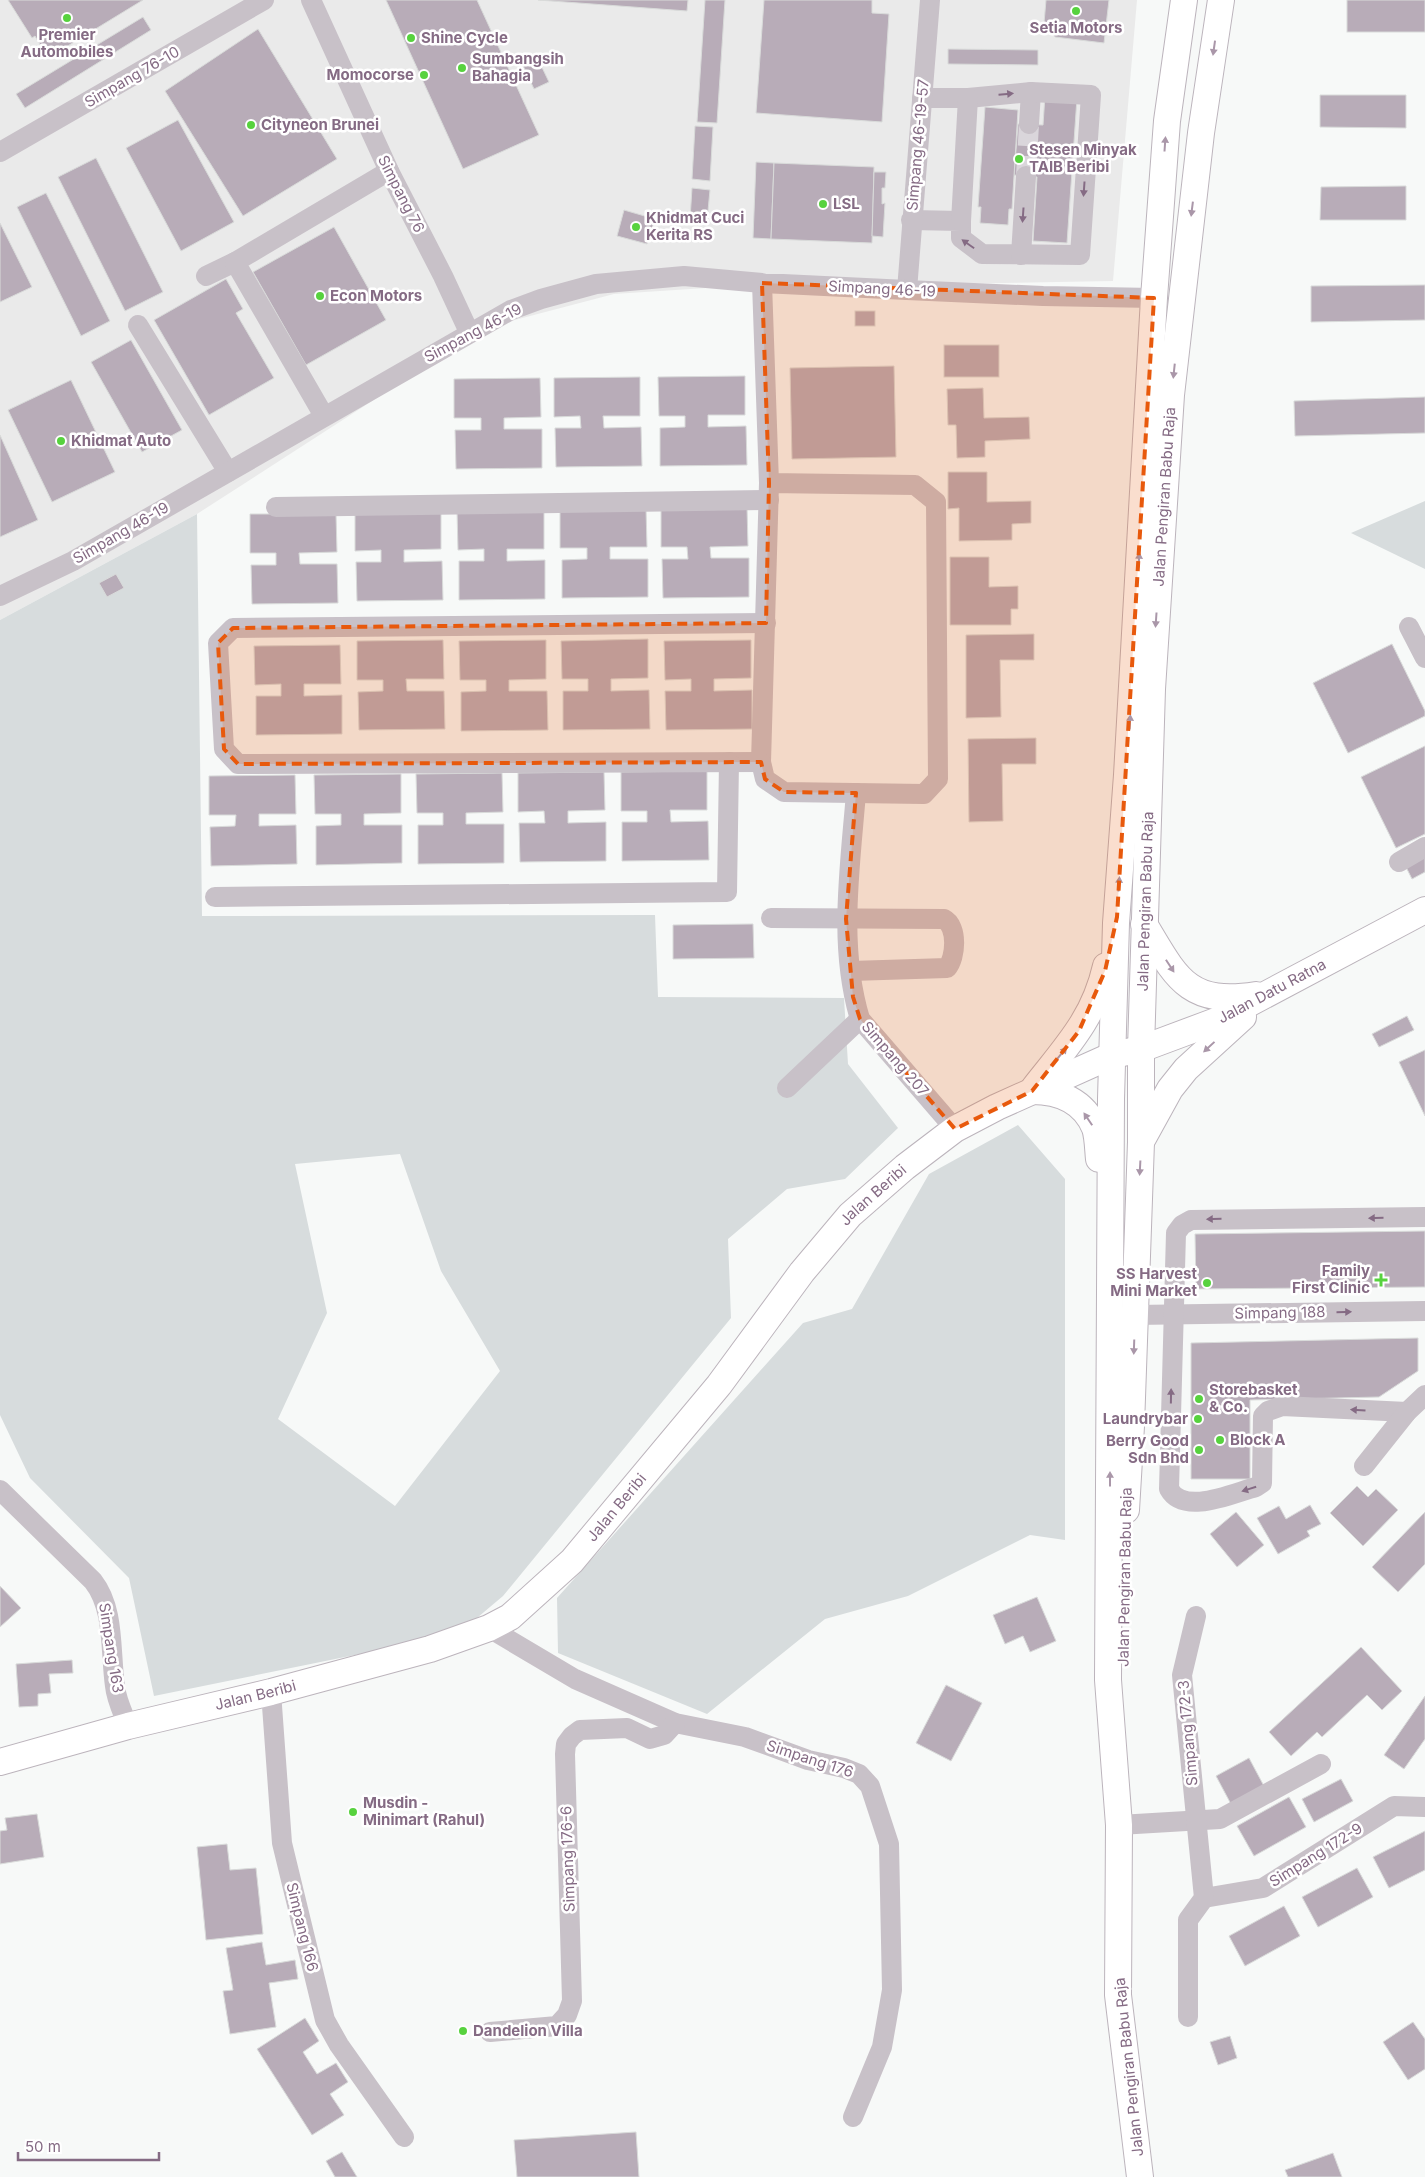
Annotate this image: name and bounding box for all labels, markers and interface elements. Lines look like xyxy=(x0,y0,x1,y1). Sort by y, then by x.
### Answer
marker: Setia Motors xyxy=(1070,5,1082,17)
marker: Premier Automobiles xyxy=(61,12,73,24)
place label: Setia Motors xyxy=(1030,18,1122,37)
place label: Premier Automobiles xyxy=(21,25,113,61)
place label: Shine Cycle xyxy=(421,28,508,47)
marker: Shine Cycle xyxy=(405,32,417,44)
one-way arrow xyxy=(1210,41,1218,57)
street label: Simpang 76-10 xyxy=(81,42,183,111)
place label: Sumbangsih Bahagia xyxy=(472,49,564,85)
marker: Sumbangsih Bahagia xyxy=(456,62,468,74)
place label: Momocorse xyxy=(326,65,414,84)
marker: Momocorse xyxy=(418,69,430,81)
street label: Simpang 46-19-57 xyxy=(902,78,933,212)
one-way arrow xyxy=(998,90,1014,98)
place label: Cityneon Brunei xyxy=(261,115,379,134)
marker: Cityneon Brunei xyxy=(245,119,257,131)
one-way arrow xyxy=(1162,136,1170,152)
place label: Stesen Minyak TAIB Beribi xyxy=(1029,140,1137,176)
street label: Simpang 76 xyxy=(374,152,429,236)
marker: Stesen Minyak TAIB Beribi xyxy=(1013,153,1025,165)
one-way arrow xyxy=(1080,181,1088,197)
place label: LSL xyxy=(833,194,860,213)
marker: LSL xyxy=(817,198,829,210)
one-way arrow xyxy=(1188,202,1196,218)
place label: Khidmat Cuci Kerita RS xyxy=(646,208,744,244)
one-way arrow xyxy=(1019,208,1027,224)
marker: Khidmat Cuci Kerita RS xyxy=(630,221,642,233)
one-way arrow xyxy=(962,239,975,249)
street label: Simpang 46-19 xyxy=(828,276,936,301)
place label: Econ Motors xyxy=(330,286,422,305)
marker: Econ Motors xyxy=(314,290,326,302)
street label: Simpang 46-19 xyxy=(421,299,525,366)
one-way arrow xyxy=(1169,363,1177,379)
street label: Jalan Pengiran Babu Raja xyxy=(1149,406,1179,587)
place label: Khidmat Auto xyxy=(71,431,171,450)
marker: Khidmat Auto xyxy=(55,435,67,447)
street label: Simpang 46-19 xyxy=(69,497,172,568)
one-way arrow xyxy=(1135,552,1143,568)
one-way arrow xyxy=(1152,612,1160,628)
one-way arrow xyxy=(1126,714,1134,730)
street label: Jalan Pengiran Babu Raja xyxy=(1133,811,1157,992)
one-way arrow xyxy=(1115,876,1123,892)
street label: Jalan Datu Ratna xyxy=(1214,954,1329,1027)
one-way arrow xyxy=(1165,959,1175,973)
street label: Simpang 207 xyxy=(858,1017,933,1100)
one-way arrow xyxy=(1203,1042,1215,1053)
one-way arrow xyxy=(1057,1046,1068,1059)
one-way arrow xyxy=(1084,1112,1093,1125)
street label: Jalan Beribi xyxy=(835,1160,910,1229)
one-way arrow xyxy=(1136,1160,1144,1176)
one-way arrow xyxy=(1368,1214,1384,1222)
one-way arrow xyxy=(1206,1216,1222,1224)
place label: Family First Clinic xyxy=(1292,1261,1370,1297)
place label: SS Harvest Mini Market xyxy=(1110,1264,1197,1300)
marker: Family First Clinic xyxy=(1374,1273,1388,1287)
marker: SS Harvest Mini Market xyxy=(1201,1277,1213,1289)
street label: Simpang 188 xyxy=(1234,1302,1326,1323)
one-way arrow xyxy=(1336,1308,1352,1316)
one-way arrow xyxy=(1130,1340,1138,1356)
place label: Storebasket & Co. xyxy=(1209,1380,1298,1416)
one-way arrow xyxy=(1167,1388,1175,1404)
marker: Storebasket & Co. xyxy=(1193,1393,1205,1405)
one-way arrow xyxy=(1350,1405,1366,1413)
place label: Laundrybar xyxy=(1103,1409,1188,1428)
marker: Laundrybar xyxy=(1192,1413,1204,1425)
place label: Block A xyxy=(1230,1430,1285,1449)
place label: Berry Good Sdn Bhd xyxy=(1106,1431,1189,1467)
marker: Block A xyxy=(1214,1434,1226,1446)
marker: Berry Good Sdn Bhd xyxy=(1193,1444,1205,1456)
street label: Jalan Beribi xyxy=(582,1469,650,1545)
one-way arrow xyxy=(1106,1471,1114,1487)
one-way arrow xyxy=(1241,1486,1256,1493)
street label: Jalan Pengiran Babu Raja xyxy=(1113,1487,1136,1667)
street label: Simpang 163 xyxy=(95,1601,128,1694)
street label: Jalan Beribi xyxy=(213,1676,298,1714)
street label: Simpang 172-3 xyxy=(1173,1679,1202,1787)
street label: Simpang 176 xyxy=(764,1736,856,1781)
place label: Musdin - Minimart (Rahul) xyxy=(363,1793,485,1829)
marker: Musdin - Minimart (Rahul) xyxy=(347,1806,359,1818)
street label: Simpang 176-6 xyxy=(556,1806,579,1912)
street label: Simpang 172-9 xyxy=(1266,1818,1366,1891)
street label: Simpang 166 xyxy=(282,1880,323,1973)
street label: Jalan Pengiran Babu Raja xyxy=(1110,1977,1147,2157)
place label: Dandelion Villa xyxy=(473,2021,583,2040)
marker: Dandelion Villa xyxy=(457,2025,469,2037)
scale bar xyxy=(18,2130,159,2162)
text: 50 m xyxy=(25,2137,61,2156)

